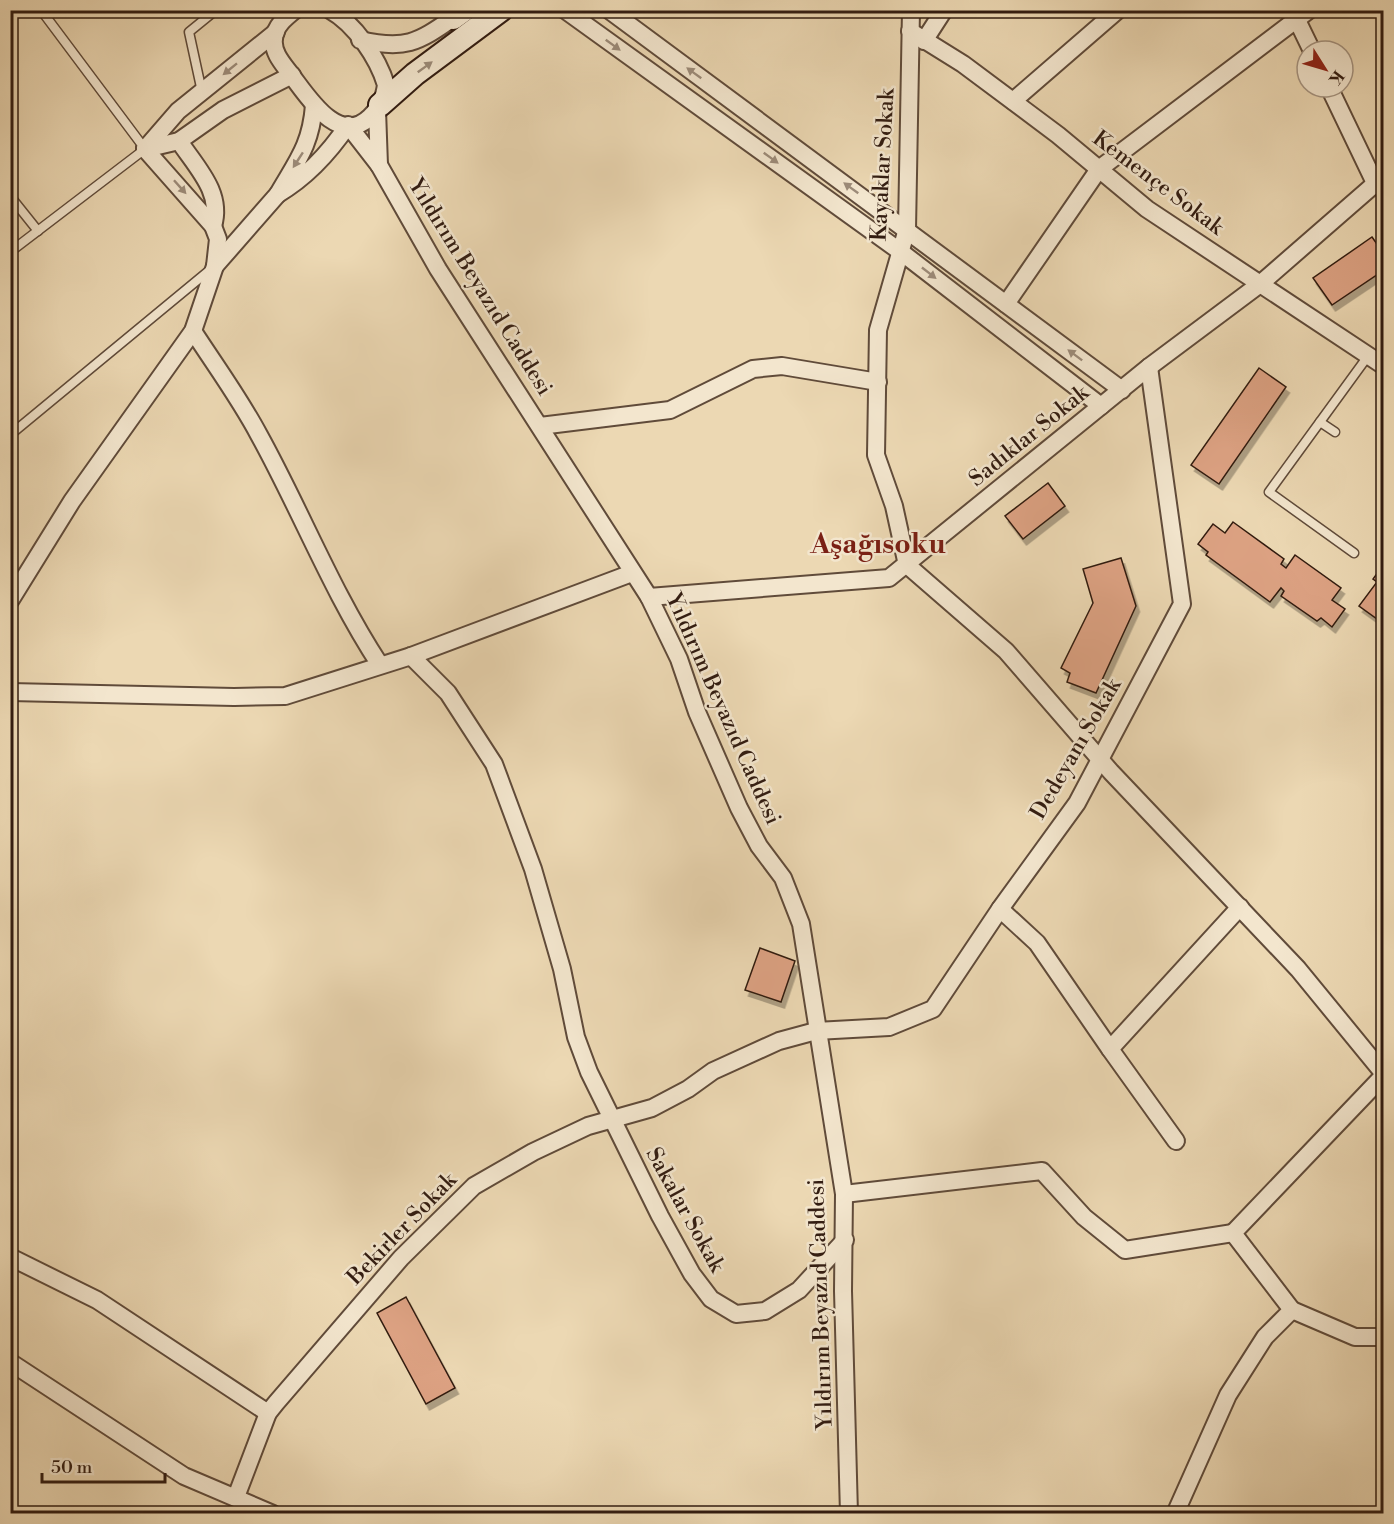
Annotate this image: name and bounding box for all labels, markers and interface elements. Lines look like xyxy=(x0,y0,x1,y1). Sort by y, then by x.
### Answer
one-way arrow xyxy=(604,39,620,51)
north arrow xyxy=(1295,39,1355,99)
one-way arrow xyxy=(416,61,432,73)
one-way arrow xyxy=(222,63,238,76)
one-way arrow xyxy=(686,66,702,79)
text: K xyxy=(1324,66,1348,89)
street label: Kayaklar Sokak xyxy=(866,87,901,242)
street label: Kemençe Sokak xyxy=(1087,125,1230,242)
one-way arrow xyxy=(293,152,304,168)
one-way arrow xyxy=(764,152,779,164)
street label: Yıldırım Beyazıd Caddesi xyxy=(402,173,558,401)
one-way arrow xyxy=(173,179,187,194)
one-way arrow xyxy=(844,182,860,194)
one-way arrow xyxy=(921,267,937,280)
one-way arrow xyxy=(1067,349,1083,361)
street label: Sadıklar Sokak xyxy=(964,378,1096,493)
district label: Aşağısoku xyxy=(809,527,946,562)
street label: Yıldırım Beyazıd Caddesi xyxy=(659,588,786,829)
street label: Dedeyanı Sokak xyxy=(1025,672,1128,824)
street label: Sakalar Sokak xyxy=(640,1143,731,1278)
street label: Bekirler Sokak xyxy=(341,1166,463,1292)
street label: Yıldırım Beyazıd Caddesi xyxy=(803,1178,839,1431)
scale bar xyxy=(42,1446,165,1484)
text: 50 m xyxy=(51,1456,93,1479)

